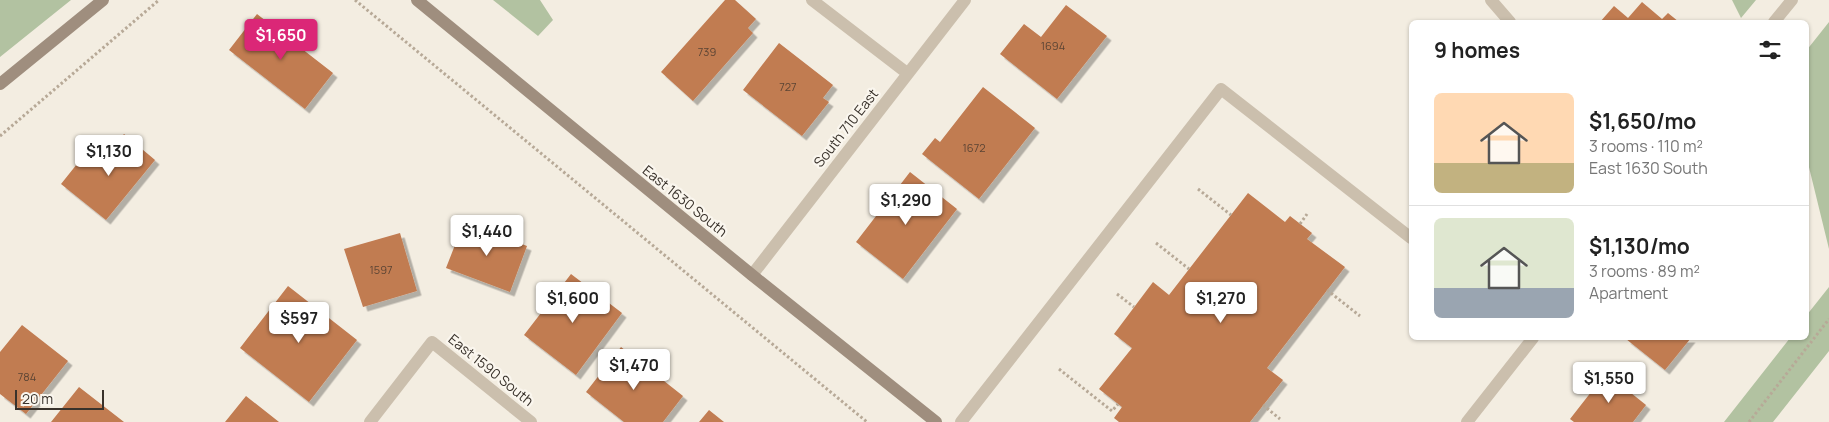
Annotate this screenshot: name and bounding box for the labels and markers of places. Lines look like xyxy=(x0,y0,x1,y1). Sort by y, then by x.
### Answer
pin: $1,650 xyxy=(240,18,322,61)
pin: $1,130 xyxy=(68,134,150,177)
pin: $1,290 xyxy=(865,184,947,226)
pin: $1,440 xyxy=(446,214,528,257)
pin: $1,600 xyxy=(532,282,614,324)
pin: $1,270 xyxy=(1180,282,1262,324)
pin: $597 xyxy=(269,302,329,344)
pin: $1,470 xyxy=(593,348,675,391)
pin: $1,550 xyxy=(1568,362,1650,404)

